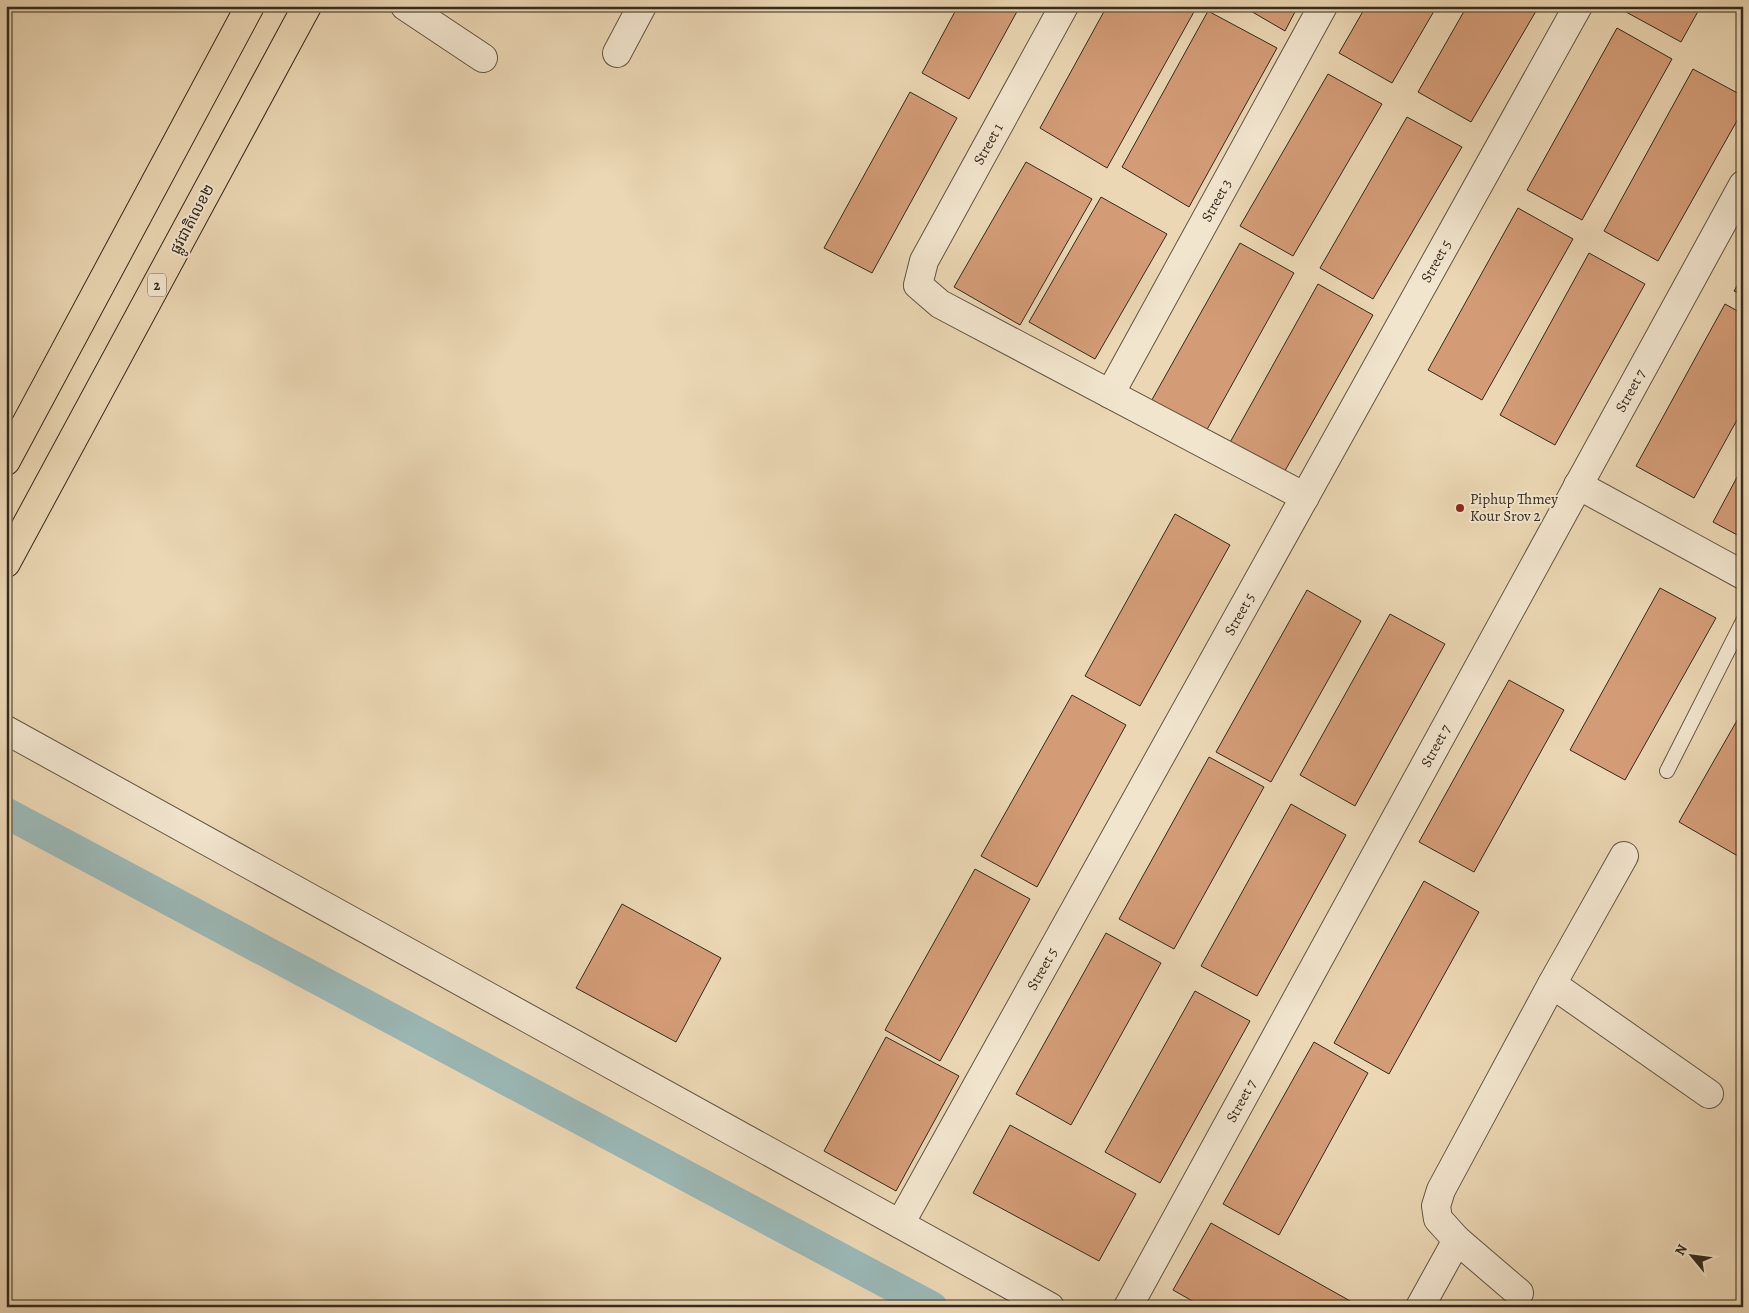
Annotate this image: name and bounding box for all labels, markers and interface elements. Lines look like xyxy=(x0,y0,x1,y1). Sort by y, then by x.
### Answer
street label: Street 1 xyxy=(968,119,1008,169)
street label: Street 3 xyxy=(1196,175,1236,225)
street label: ផ្លូវជាតិលេខ២ xyxy=(165,180,222,259)
street label: Street 5 xyxy=(1416,236,1456,286)
road number: 2 xyxy=(148,274,166,296)
street label: Street 7 xyxy=(1610,365,1650,416)
place label: Piphup Thmey Kour Srov 2 xyxy=(1470,489,1558,526)
marker: Piphup Thmey Kour Srov 2 xyxy=(1454,502,1466,514)
street label: Street 5 xyxy=(1219,589,1260,639)
street label: Street 7 xyxy=(1416,720,1456,771)
street label: Street 5 xyxy=(1022,944,1062,994)
street label: Street 7 xyxy=(1221,1075,1261,1126)
north arrow xyxy=(1666,1230,1716,1280)
text: N xyxy=(1670,1241,1692,1259)

